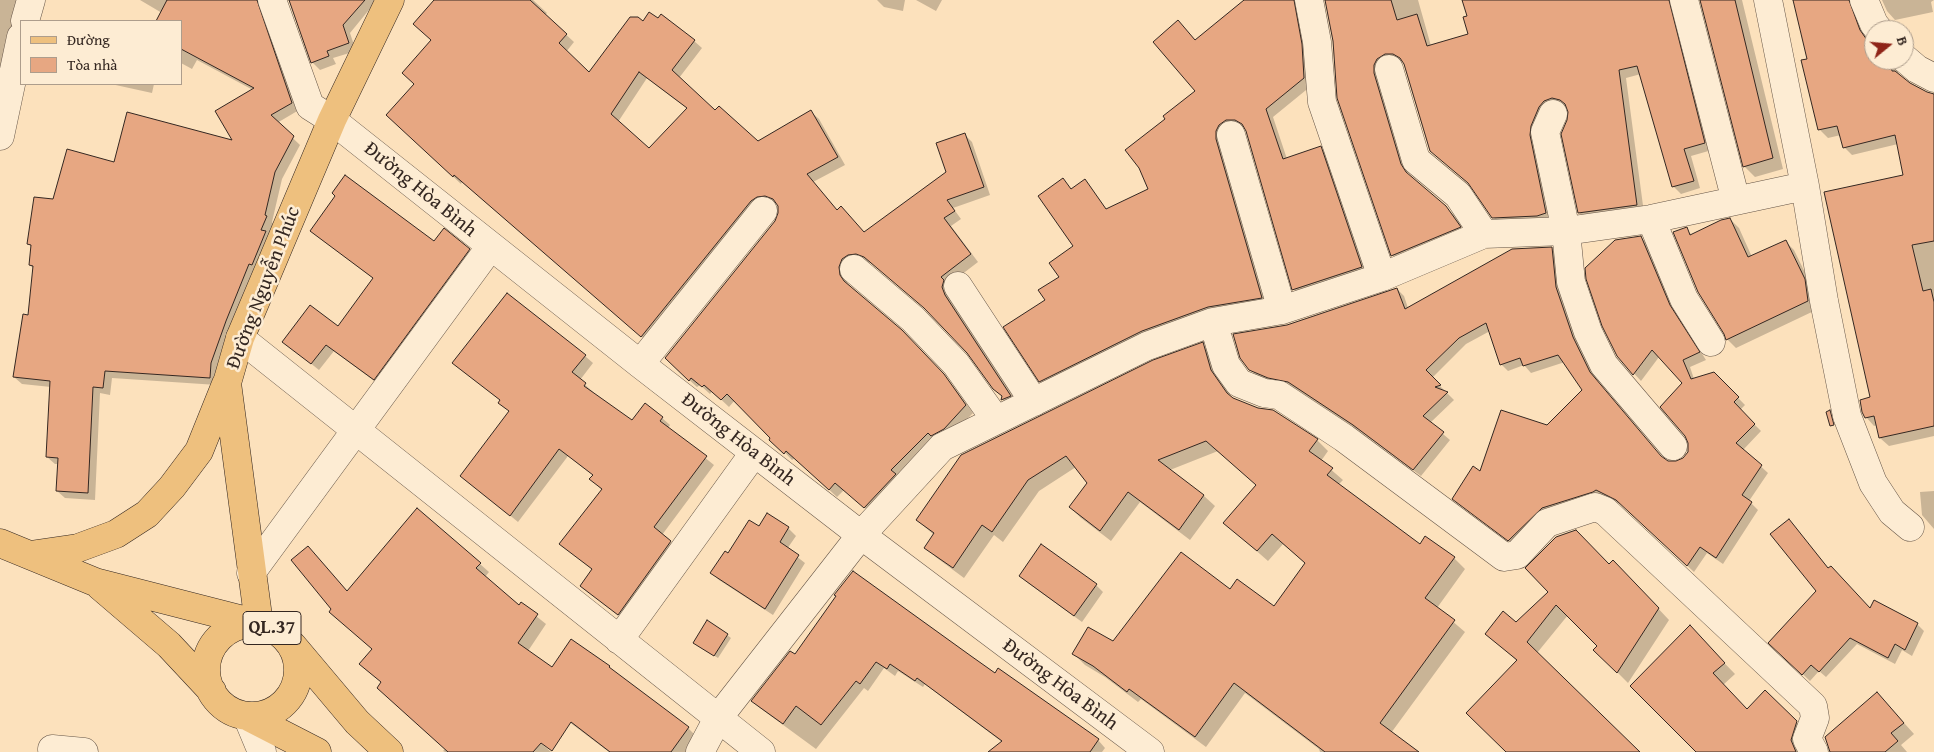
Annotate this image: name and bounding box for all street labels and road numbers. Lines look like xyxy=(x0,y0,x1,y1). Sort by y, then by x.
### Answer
street label: Đường Hòa Bình xyxy=(359,137,481,243)
street label: Đường Nguyễn Phúc xyxy=(222,203,306,373)
street label: Đường Hòa Bình xyxy=(676,388,800,492)
road number: QL.37 xyxy=(243,612,301,644)
street label: Đường Hòa Bình xyxy=(998,634,1122,736)

